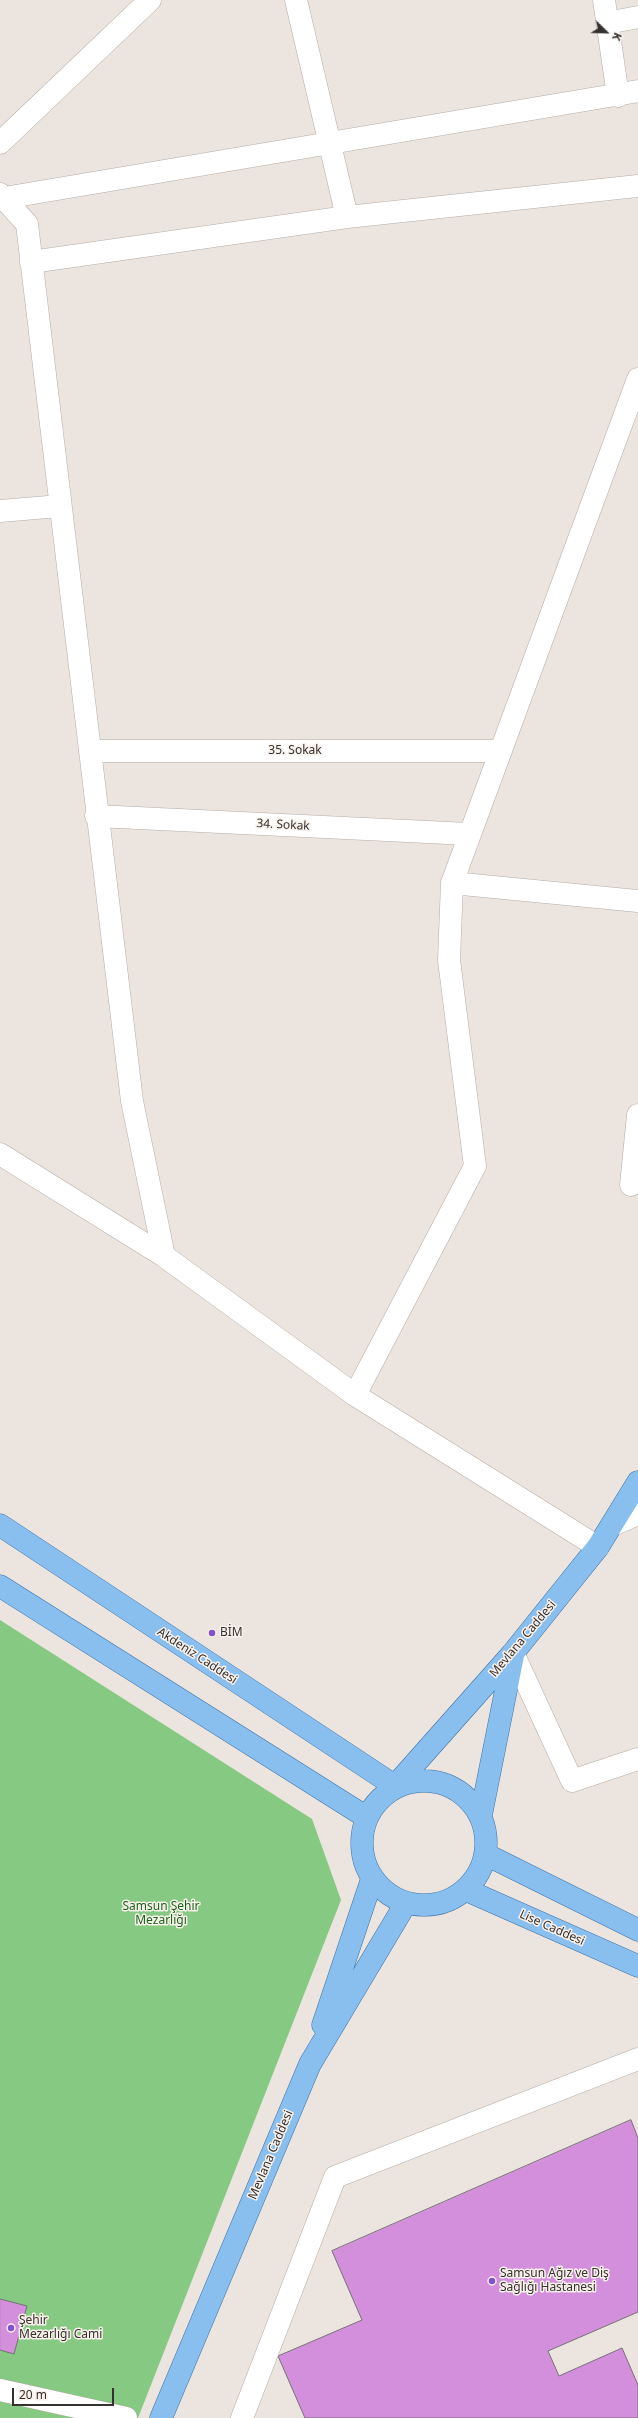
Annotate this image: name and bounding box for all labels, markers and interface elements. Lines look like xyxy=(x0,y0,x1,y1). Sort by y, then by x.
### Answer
north arrow xyxy=(586,12,626,52)
text: K xyxy=(609,31,626,43)
street label: 35. Sokak xyxy=(268,744,322,758)
street label: 34. Sokak xyxy=(256,816,310,834)
street label: Mevlana Caddesi xyxy=(487,1598,559,1680)
street label: Akdeniz Caddesi xyxy=(154,1625,240,1687)
place label: BİM xyxy=(220,1626,243,1640)
marker: BİM xyxy=(207,1628,217,1638)
park label: Samsun Şehir Mezarlığı xyxy=(122,1900,200,1928)
street label: Lise Caddesi xyxy=(517,1907,587,1949)
street label: Mevlana Caddesi xyxy=(246,2108,296,2202)
place label: Samsun Ağız ve Diş Sağlığı Hastanesi xyxy=(500,2267,609,2295)
marker: Samsun Ağız ve Diş Sağlığı Hastanesi xyxy=(487,2276,497,2286)
place label: Şehir Mezarlığı Cami xyxy=(19,2314,102,2342)
marker: Şehir Mezarlığı Cami xyxy=(6,2323,16,2333)
scale bar xyxy=(14,2380,116,2406)
text: 20 m xyxy=(19,2386,47,2403)

